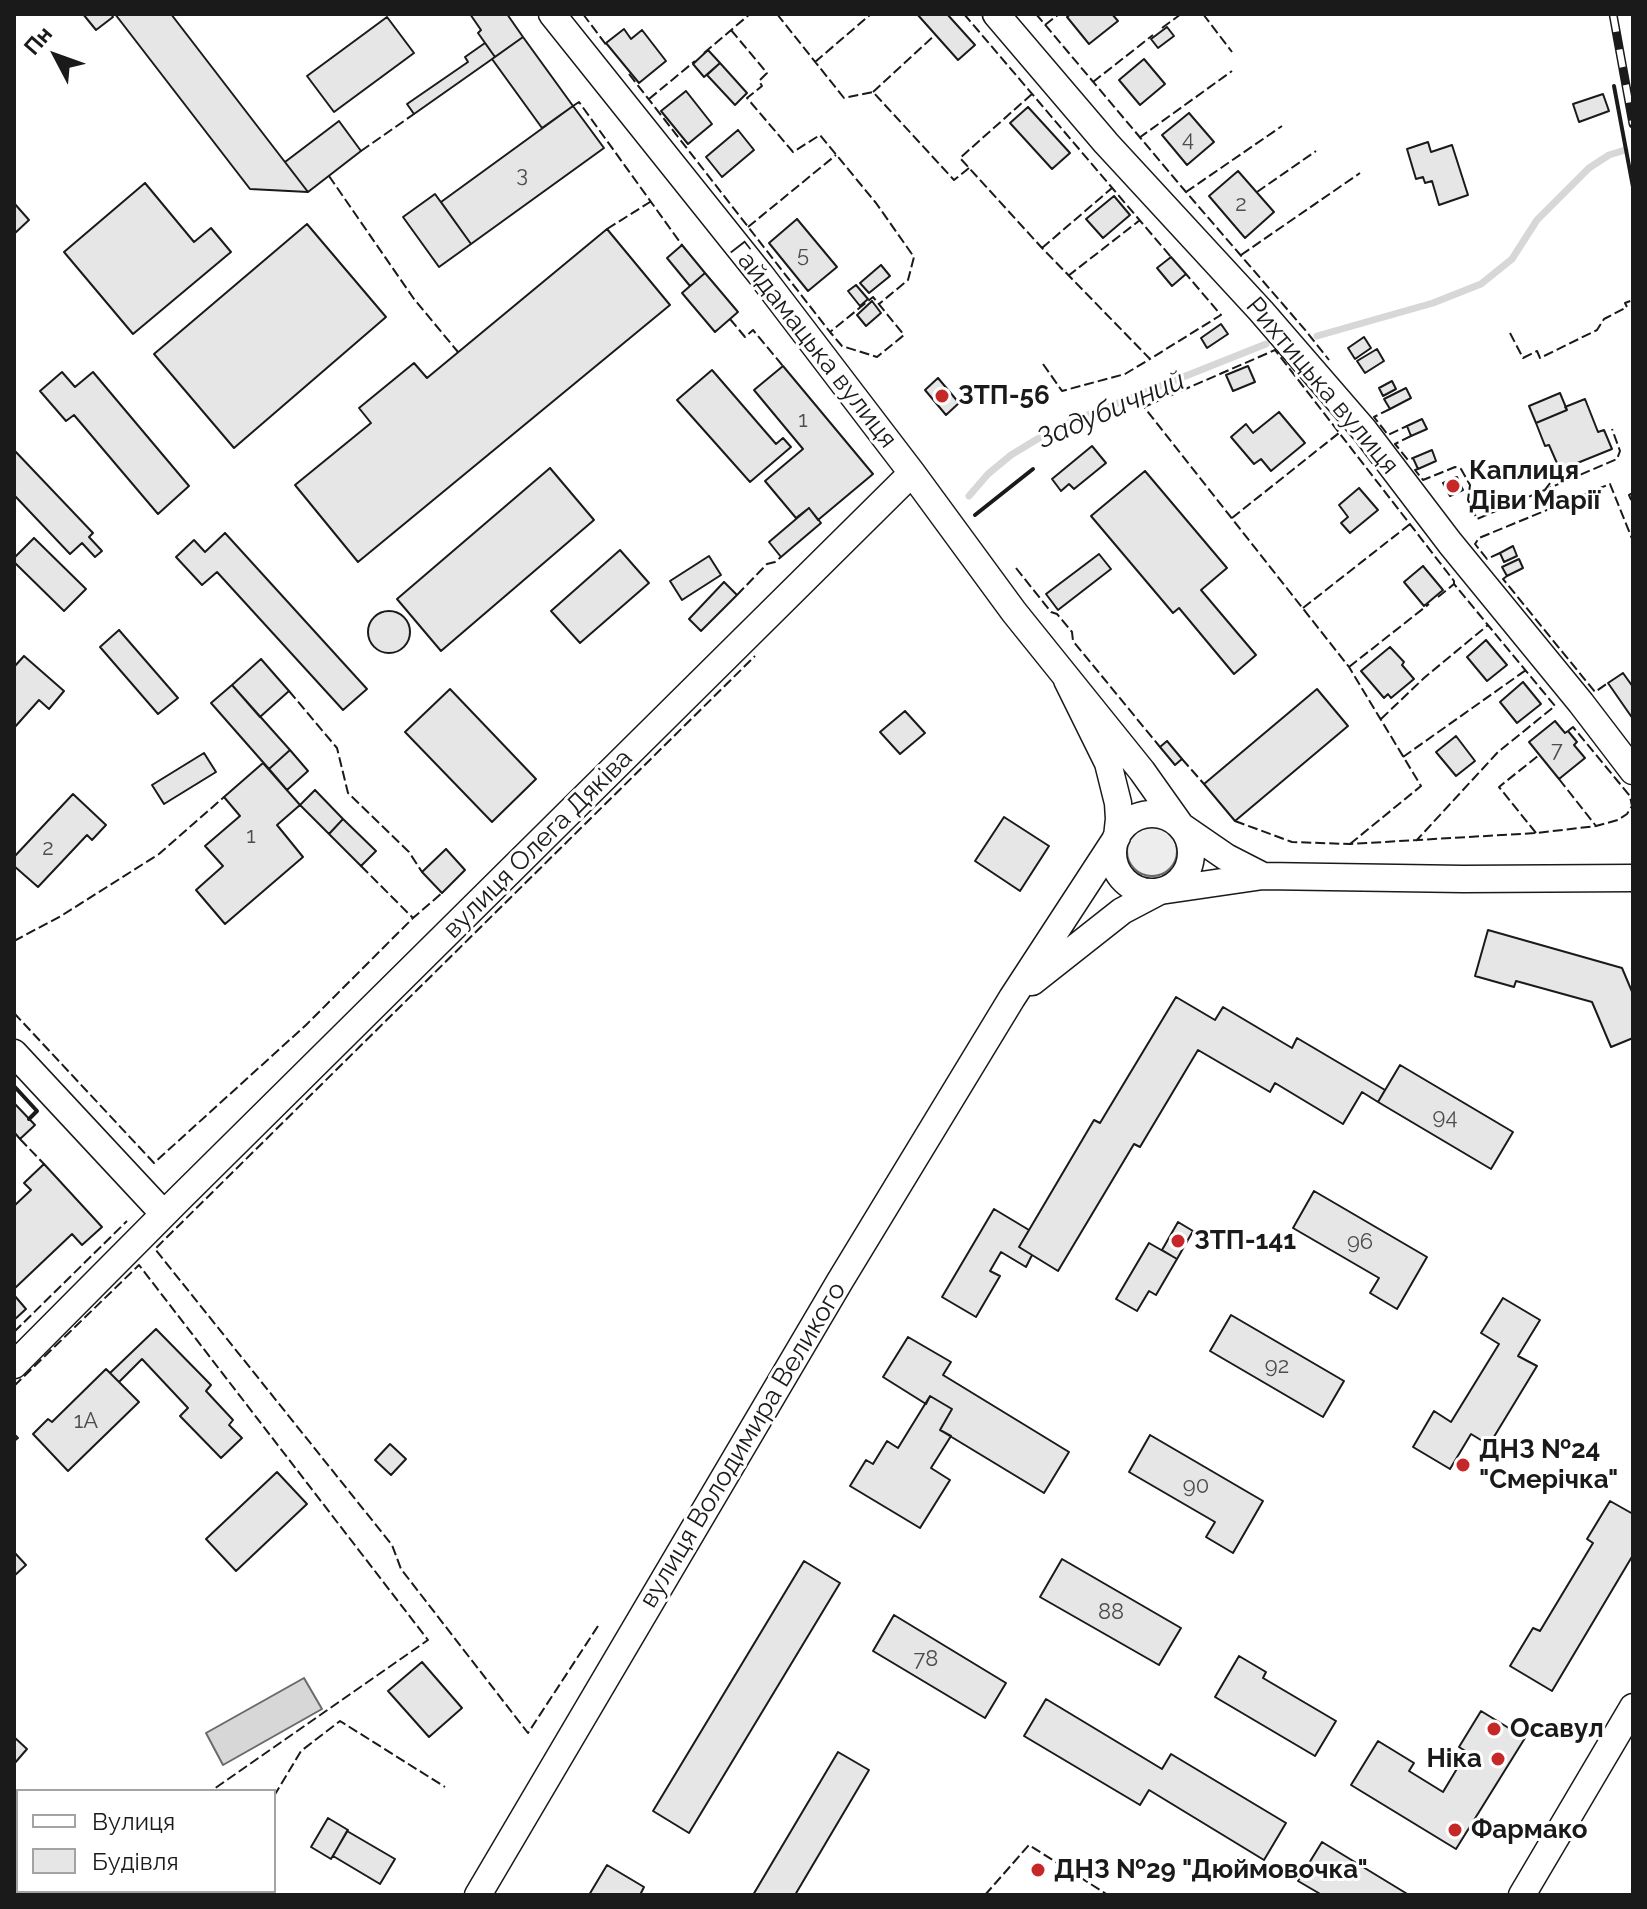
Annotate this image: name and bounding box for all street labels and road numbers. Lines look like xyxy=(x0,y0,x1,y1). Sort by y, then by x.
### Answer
street label: Гайдамацька вулиця xyxy=(723,236,903,454)
street label: Рихтицька вулиця xyxy=(1239,291,1405,481)
street label: вулиця Олега Дяківа xyxy=(437,743,639,945)
street label: вулиця Володимира Великого xyxy=(633,1276,853,1614)

